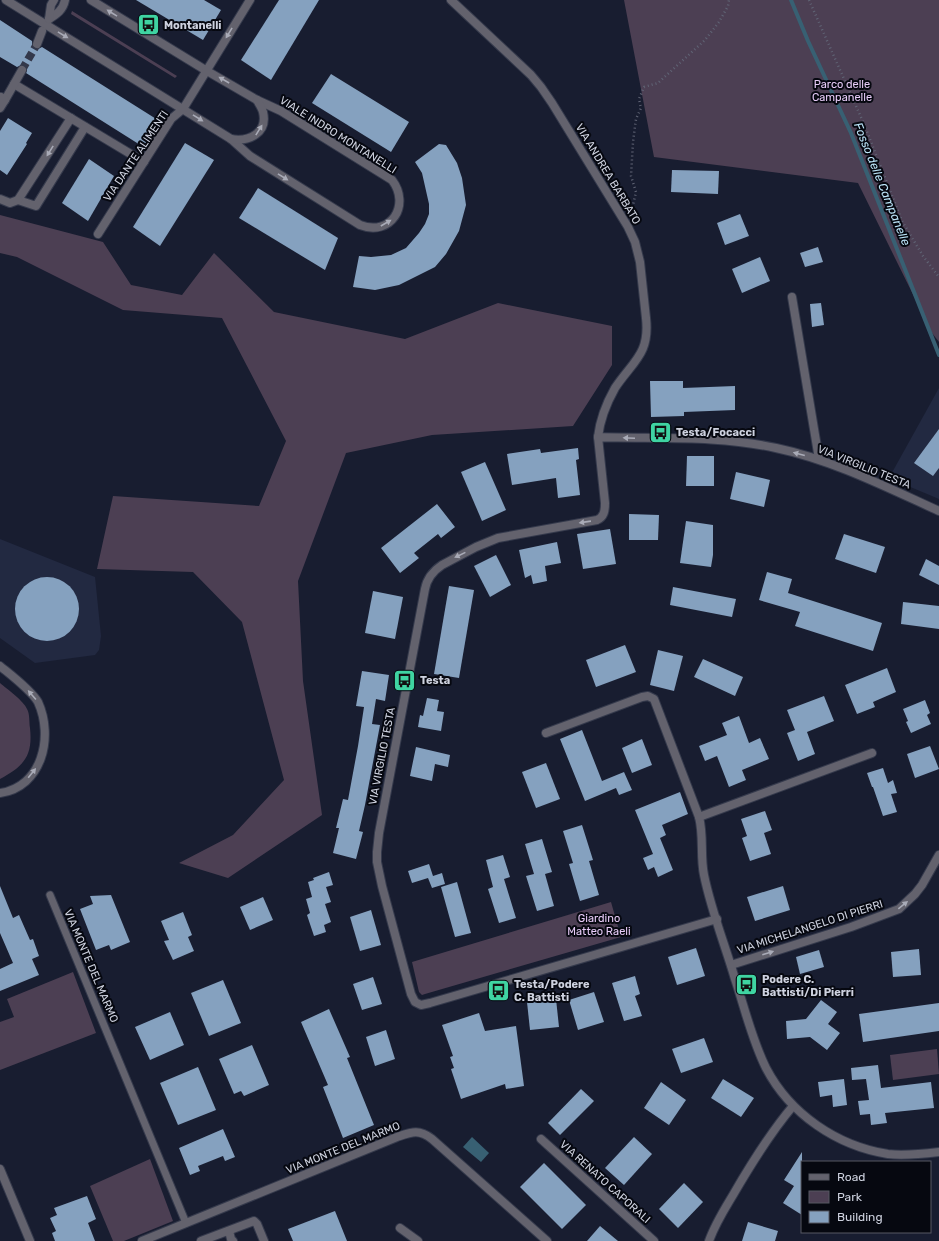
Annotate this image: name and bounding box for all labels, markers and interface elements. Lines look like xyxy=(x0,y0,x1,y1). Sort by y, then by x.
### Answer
one-way arrow xyxy=(107,9,117,17)
bus stop icon: Montanelli xyxy=(136,12,162,38)
place label: Montanelli xyxy=(164,19,222,32)
one-way arrow xyxy=(226,27,233,39)
one-way arrow xyxy=(57,32,69,39)
one-way arrow xyxy=(218,77,229,84)
park label: Parco delle Campanelle xyxy=(812,78,872,104)
street label: VIALE INDRO MONTANELLI xyxy=(277,94,399,176)
street label: VIA DANTE ALIMENTI xyxy=(101,108,171,204)
one-way arrow xyxy=(193,114,203,122)
water label: Fosso delle Campanelle xyxy=(851,120,913,248)
street label: VIA ANDREA BARBATO xyxy=(573,121,643,227)
one-way arrow xyxy=(255,124,262,135)
one-way arrow xyxy=(46,146,54,156)
one-way arrow xyxy=(278,173,288,181)
one-way arrow xyxy=(380,220,392,227)
bus stop icon: Testa/Focacci xyxy=(648,419,674,445)
place label: Testa/Focacci xyxy=(676,426,755,439)
one-way arrow xyxy=(622,435,635,441)
street label: VIA VIRGILIO TESTA xyxy=(816,442,913,492)
one-way arrow xyxy=(793,451,805,457)
one-way arrow xyxy=(579,519,591,525)
one-way arrow xyxy=(455,552,466,558)
bus stop icon: Testa xyxy=(391,667,417,693)
place label: Testa xyxy=(420,674,450,687)
one-way arrow xyxy=(27,690,36,700)
street label: VIA VIRGILIO TESTA xyxy=(366,705,398,806)
one-way arrow xyxy=(28,768,36,779)
street label: VIA MICHELANGELO DI PIERRI xyxy=(735,897,885,957)
one-way arrow xyxy=(898,901,909,909)
street label: VIA MONTE DEL MARMO xyxy=(61,907,121,1025)
park label: Giardino Matteo Raeli xyxy=(567,912,631,938)
one-way arrow xyxy=(762,950,774,956)
bus stop icon: Podere C. Battisti/Di Pierri xyxy=(733,972,759,998)
place label: Podere C. Battisti/Di Pierri xyxy=(762,973,854,999)
bus stop icon: Testa/Podere C. Battisti xyxy=(486,977,512,1003)
place label: Testa/Podere C. Battisti xyxy=(514,978,590,1004)
street label: VIA MONTE DEL MARMO xyxy=(284,1119,402,1177)
street label: VIA RENATO CAPORALI xyxy=(557,1138,653,1226)
legend xyxy=(801,1161,931,1233)
text: Road xyxy=(837,1170,865,1184)
text: Park xyxy=(837,1190,863,1204)
text: Building xyxy=(837,1210,883,1224)

